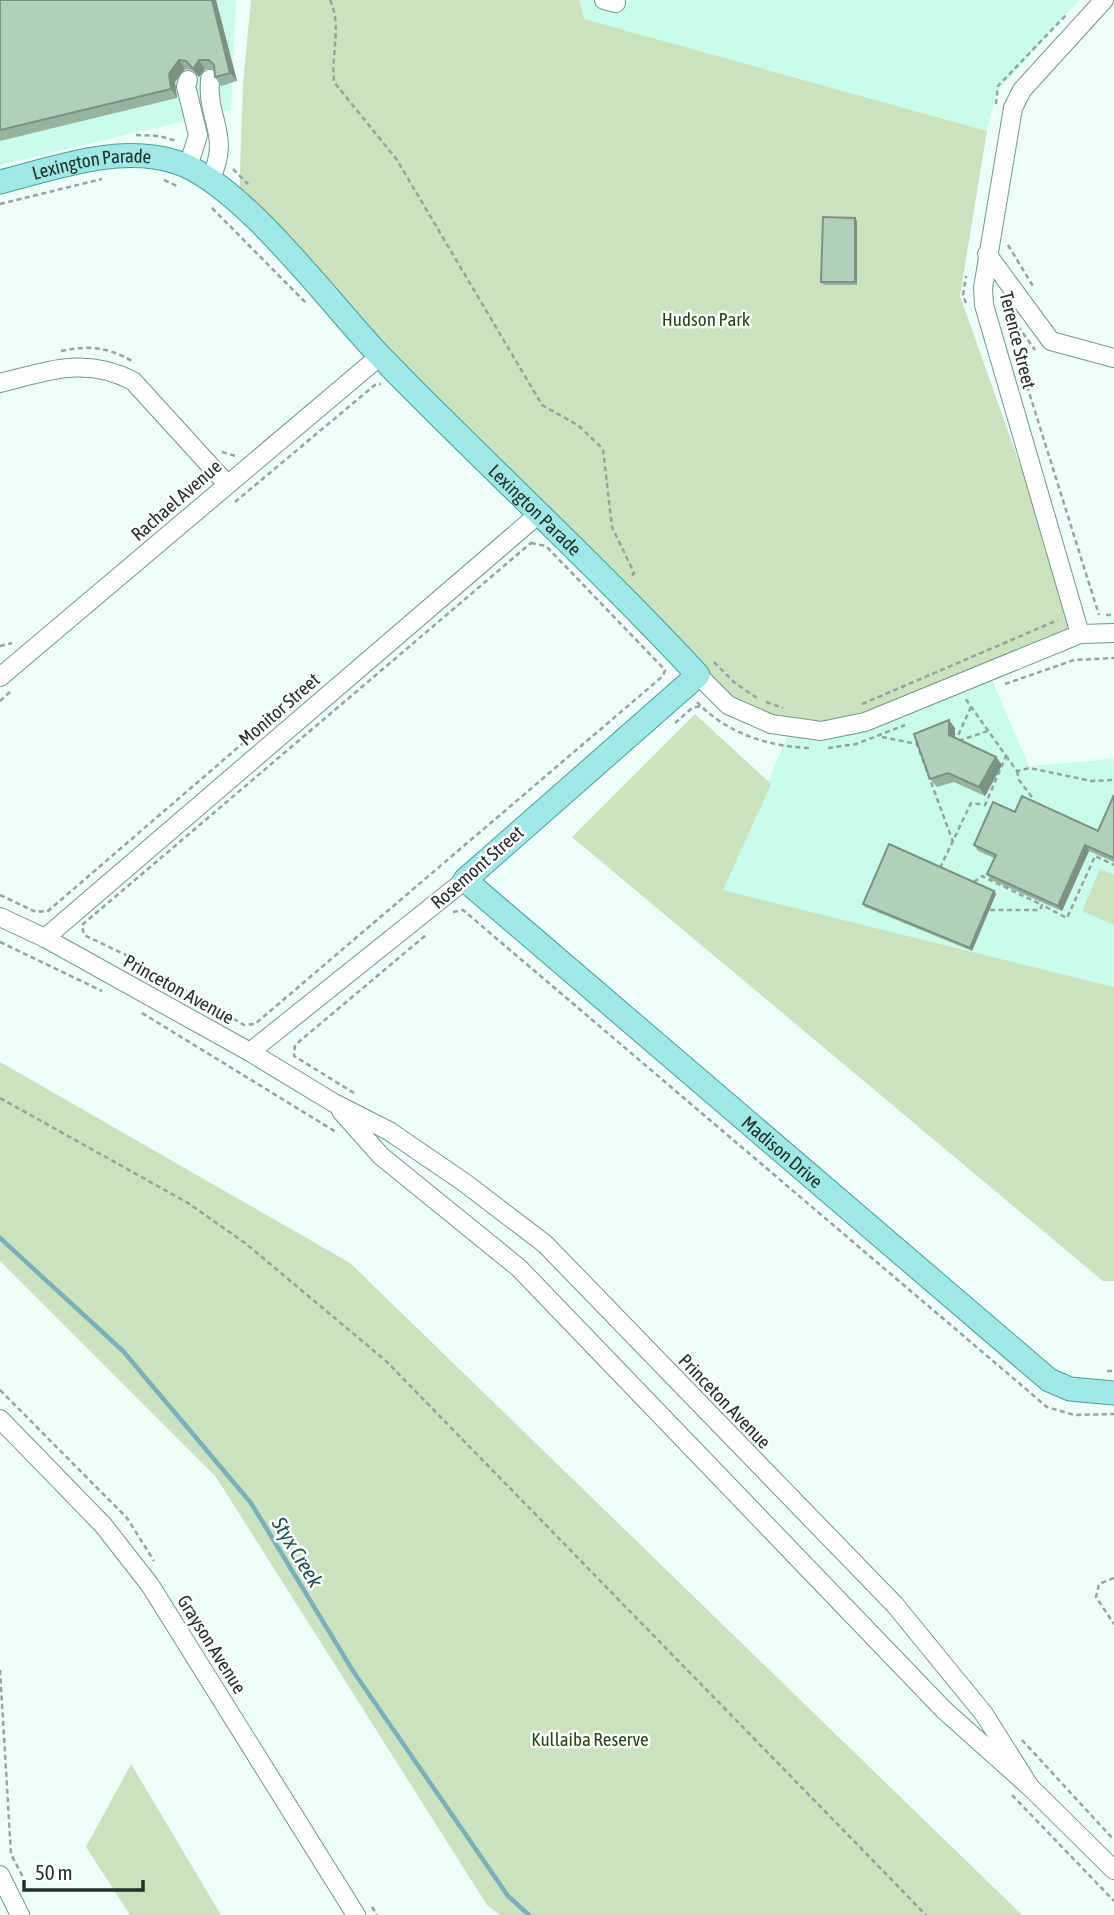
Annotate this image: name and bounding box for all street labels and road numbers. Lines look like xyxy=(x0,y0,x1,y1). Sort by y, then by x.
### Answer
street label: Lexington Parade xyxy=(29,145,152,184)
street label: Terence Street xyxy=(995,289,1041,391)
street label: Rachael Avenue xyxy=(126,455,226,545)
street label: Lexington Parade xyxy=(484,460,586,560)
street label: Monitor Street xyxy=(234,668,324,750)
street label: Rosemont Street xyxy=(426,821,528,913)
street label: Princeton Avenue xyxy=(120,950,238,1028)
street label: Madison Drive xyxy=(737,1111,827,1192)
street label: Princeton Avenue xyxy=(674,1349,776,1453)
street label: Grayson Avenue xyxy=(173,1591,251,1697)

